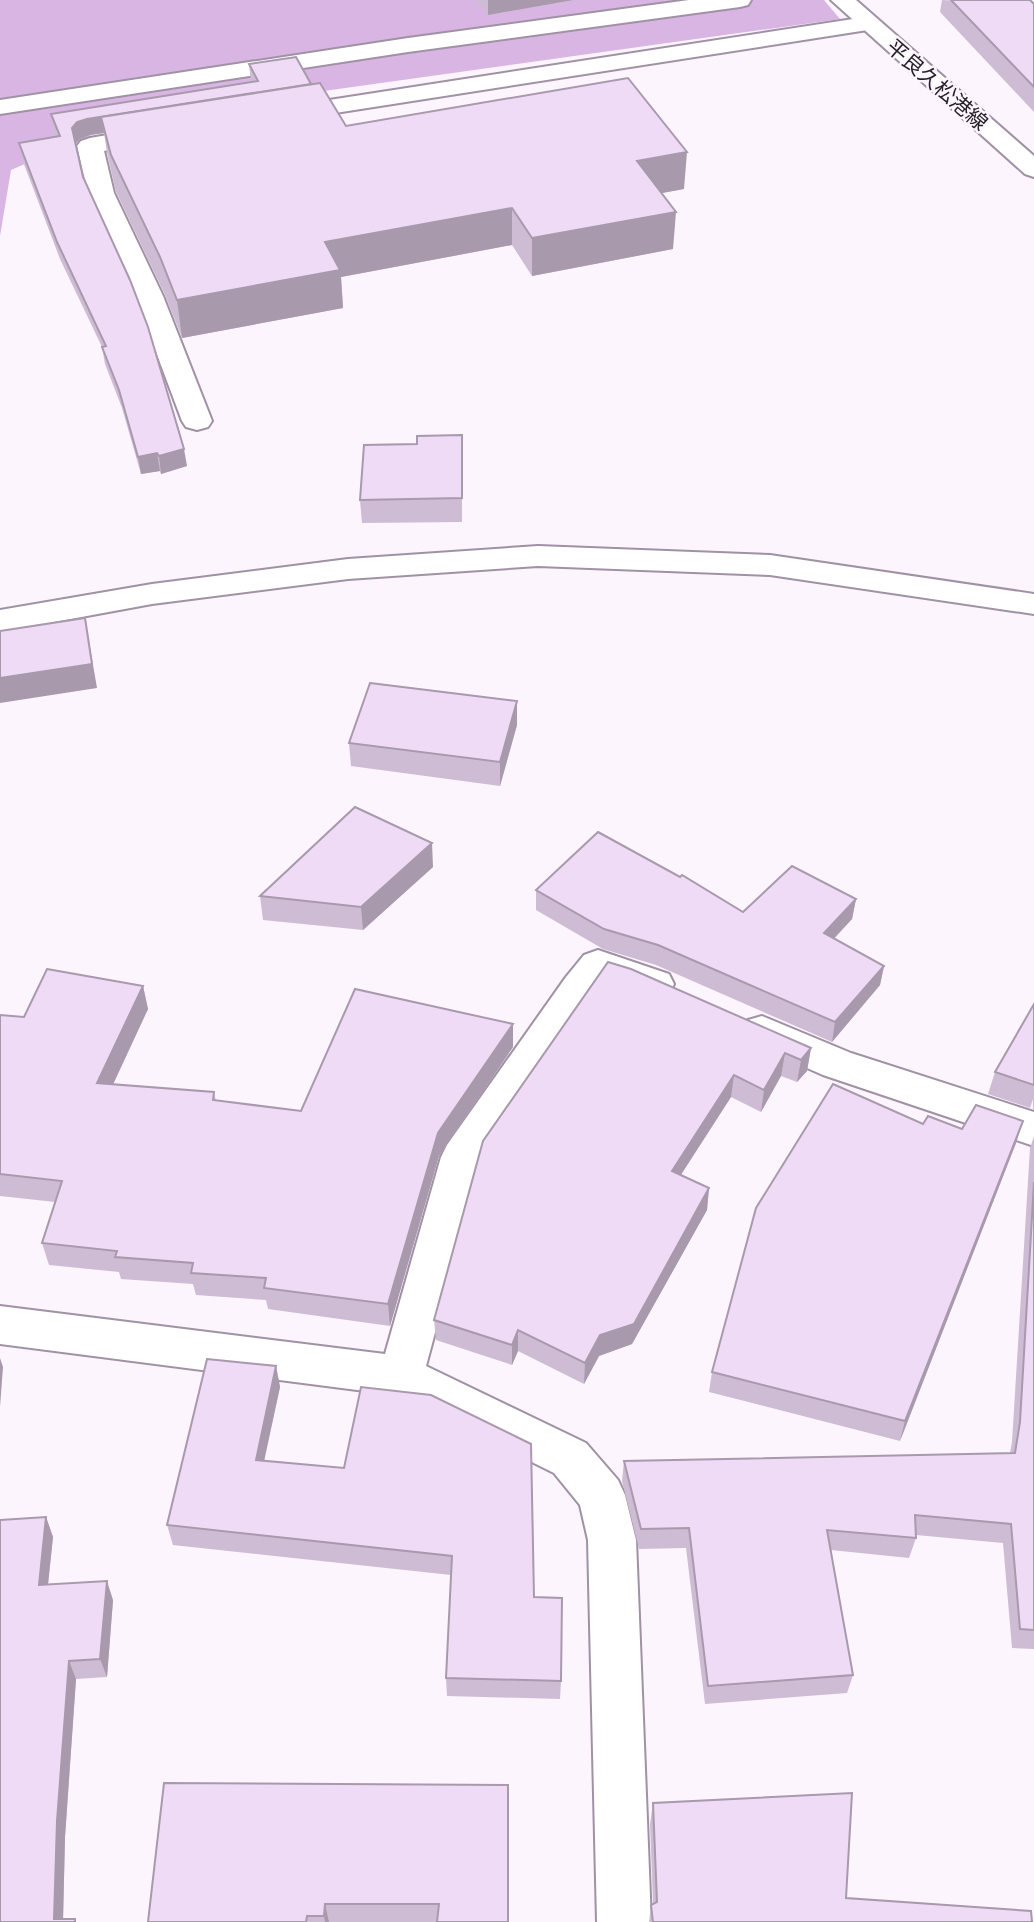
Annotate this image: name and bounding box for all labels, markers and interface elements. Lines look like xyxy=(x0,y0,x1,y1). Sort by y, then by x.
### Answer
street label: 平良久松港線 xyxy=(880,31,996,138)

